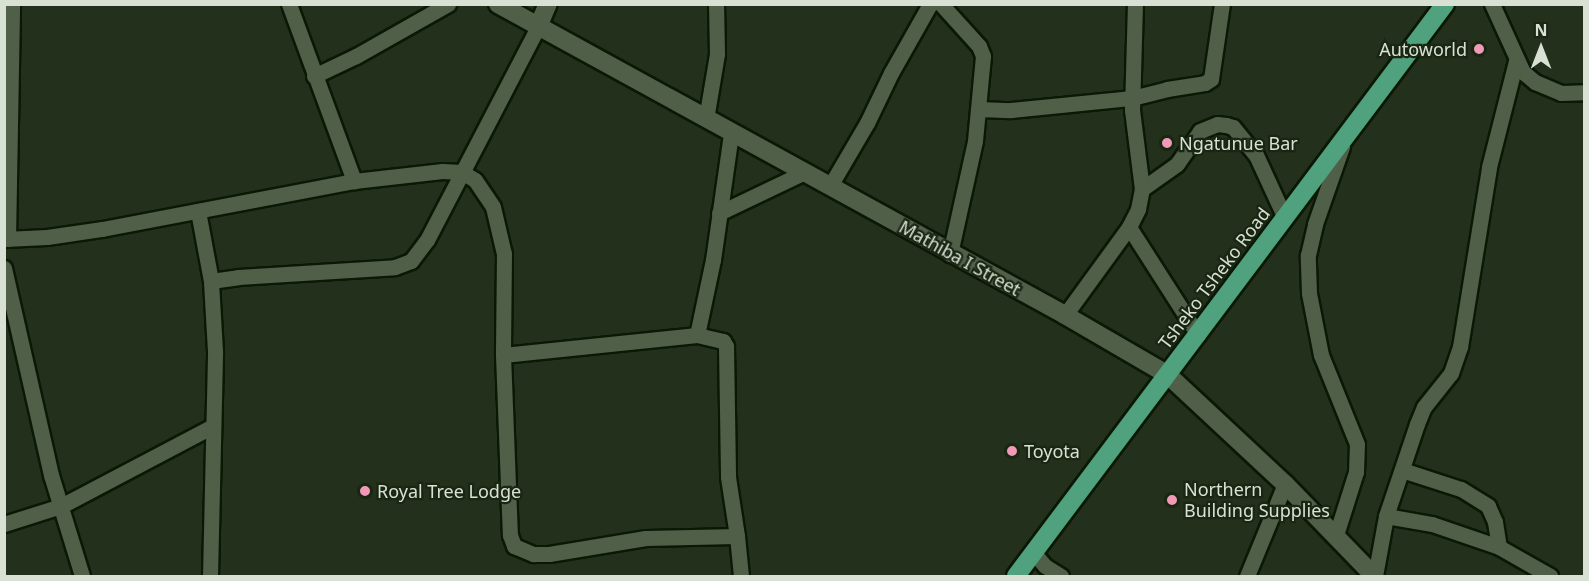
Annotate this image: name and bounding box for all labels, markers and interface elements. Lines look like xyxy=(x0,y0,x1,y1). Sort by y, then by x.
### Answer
north arrow xyxy=(1511,18,1571,78)
text: N xyxy=(1534,19,1548,41)
place label: Autoworld xyxy=(1379,38,1467,60)
marker: Autoworld xyxy=(1472,42,1486,56)
place label: Ngatunue Bar xyxy=(1179,132,1298,154)
marker: Ngatunue Bar xyxy=(1160,136,1174,150)
street label: Tsheko Tsheko Road xyxy=(1154,203,1274,353)
street label: Mathiba I Street xyxy=(895,216,1025,300)
place label: Toyota xyxy=(1024,440,1080,462)
marker: Toyota xyxy=(1005,444,1019,458)
place label: Northern Building Supplies xyxy=(1184,479,1330,522)
place label: Royal Tree Lodge xyxy=(377,480,521,502)
marker: Royal Tree Lodge xyxy=(358,484,372,498)
marker: Northern Building Supplies xyxy=(1165,493,1179,507)

